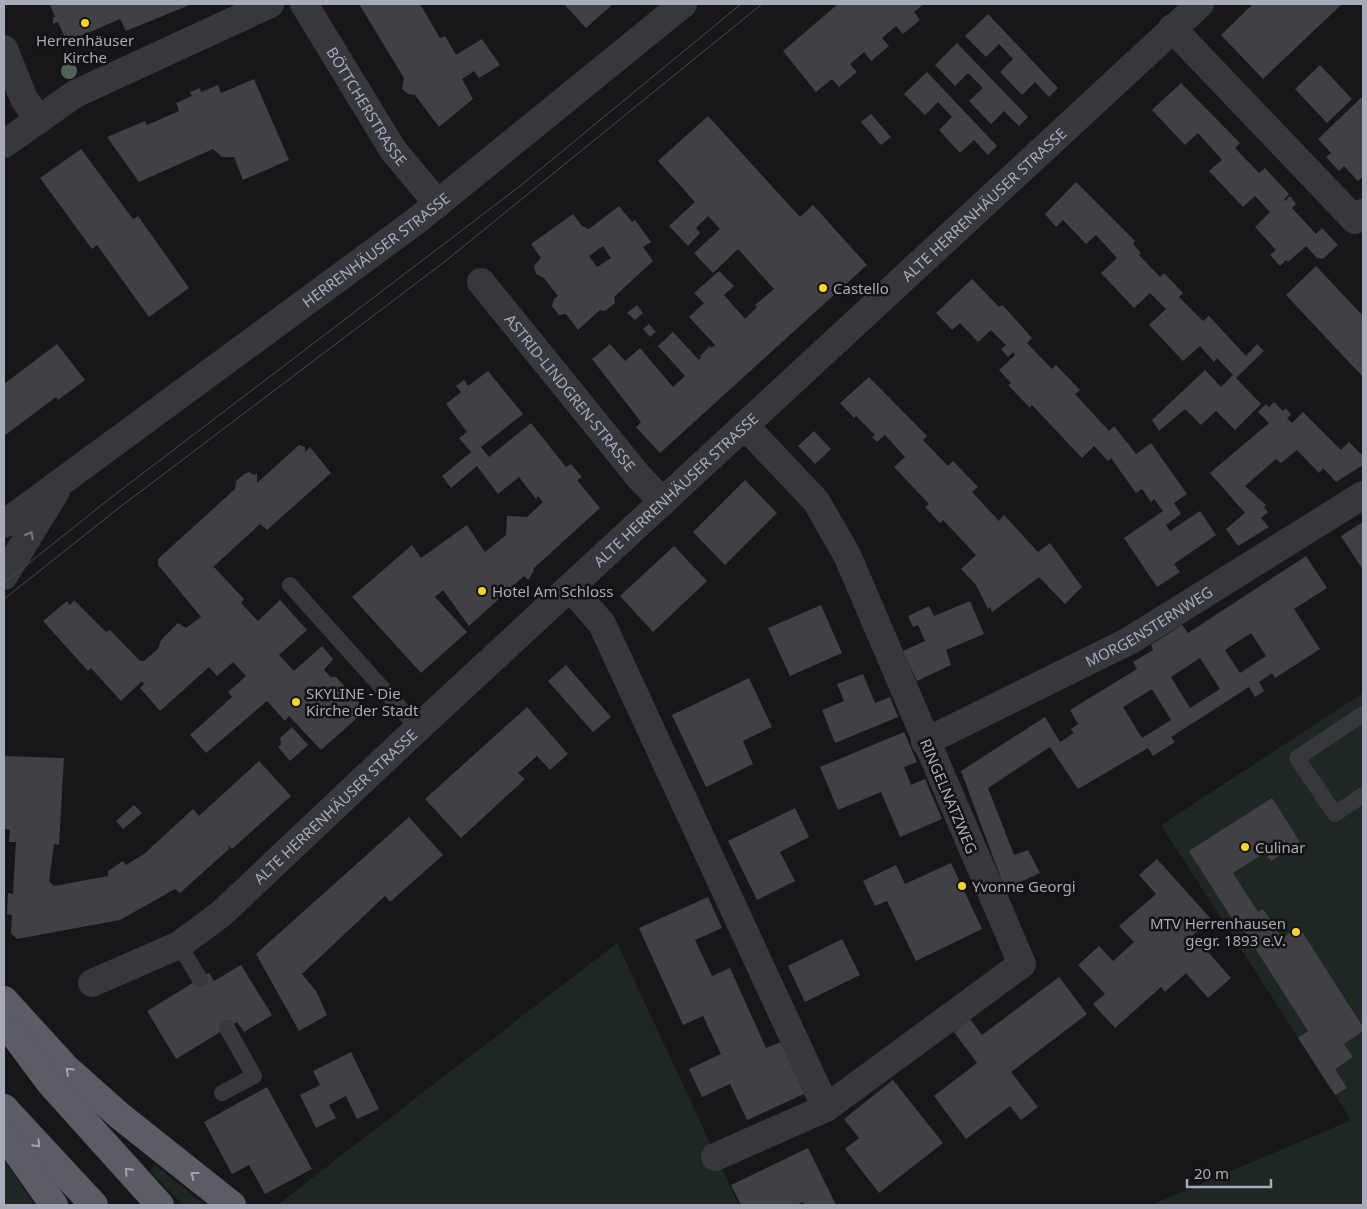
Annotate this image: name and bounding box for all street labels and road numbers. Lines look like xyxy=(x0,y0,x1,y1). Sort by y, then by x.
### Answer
street label: BÖTTCHERSTRASSE xyxy=(322,43,412,170)
street label: ALTE HERRENHÄUSER STRASSE xyxy=(897,123,1070,285)
street label: HERRENHÄUSER STRASSE xyxy=(298,188,454,312)
street label: ASTRID-LINDGREN-STRASSE xyxy=(501,310,640,475)
street label: ALTE HERRENHÄUSER STRASSE xyxy=(589,408,762,571)
street label: MORGENSTERNWEG xyxy=(1082,581,1216,671)
street label: ALTE HERRENHÄUSER STRASSE xyxy=(249,724,421,888)
street label: RINGELNATZWEG xyxy=(916,735,982,857)

